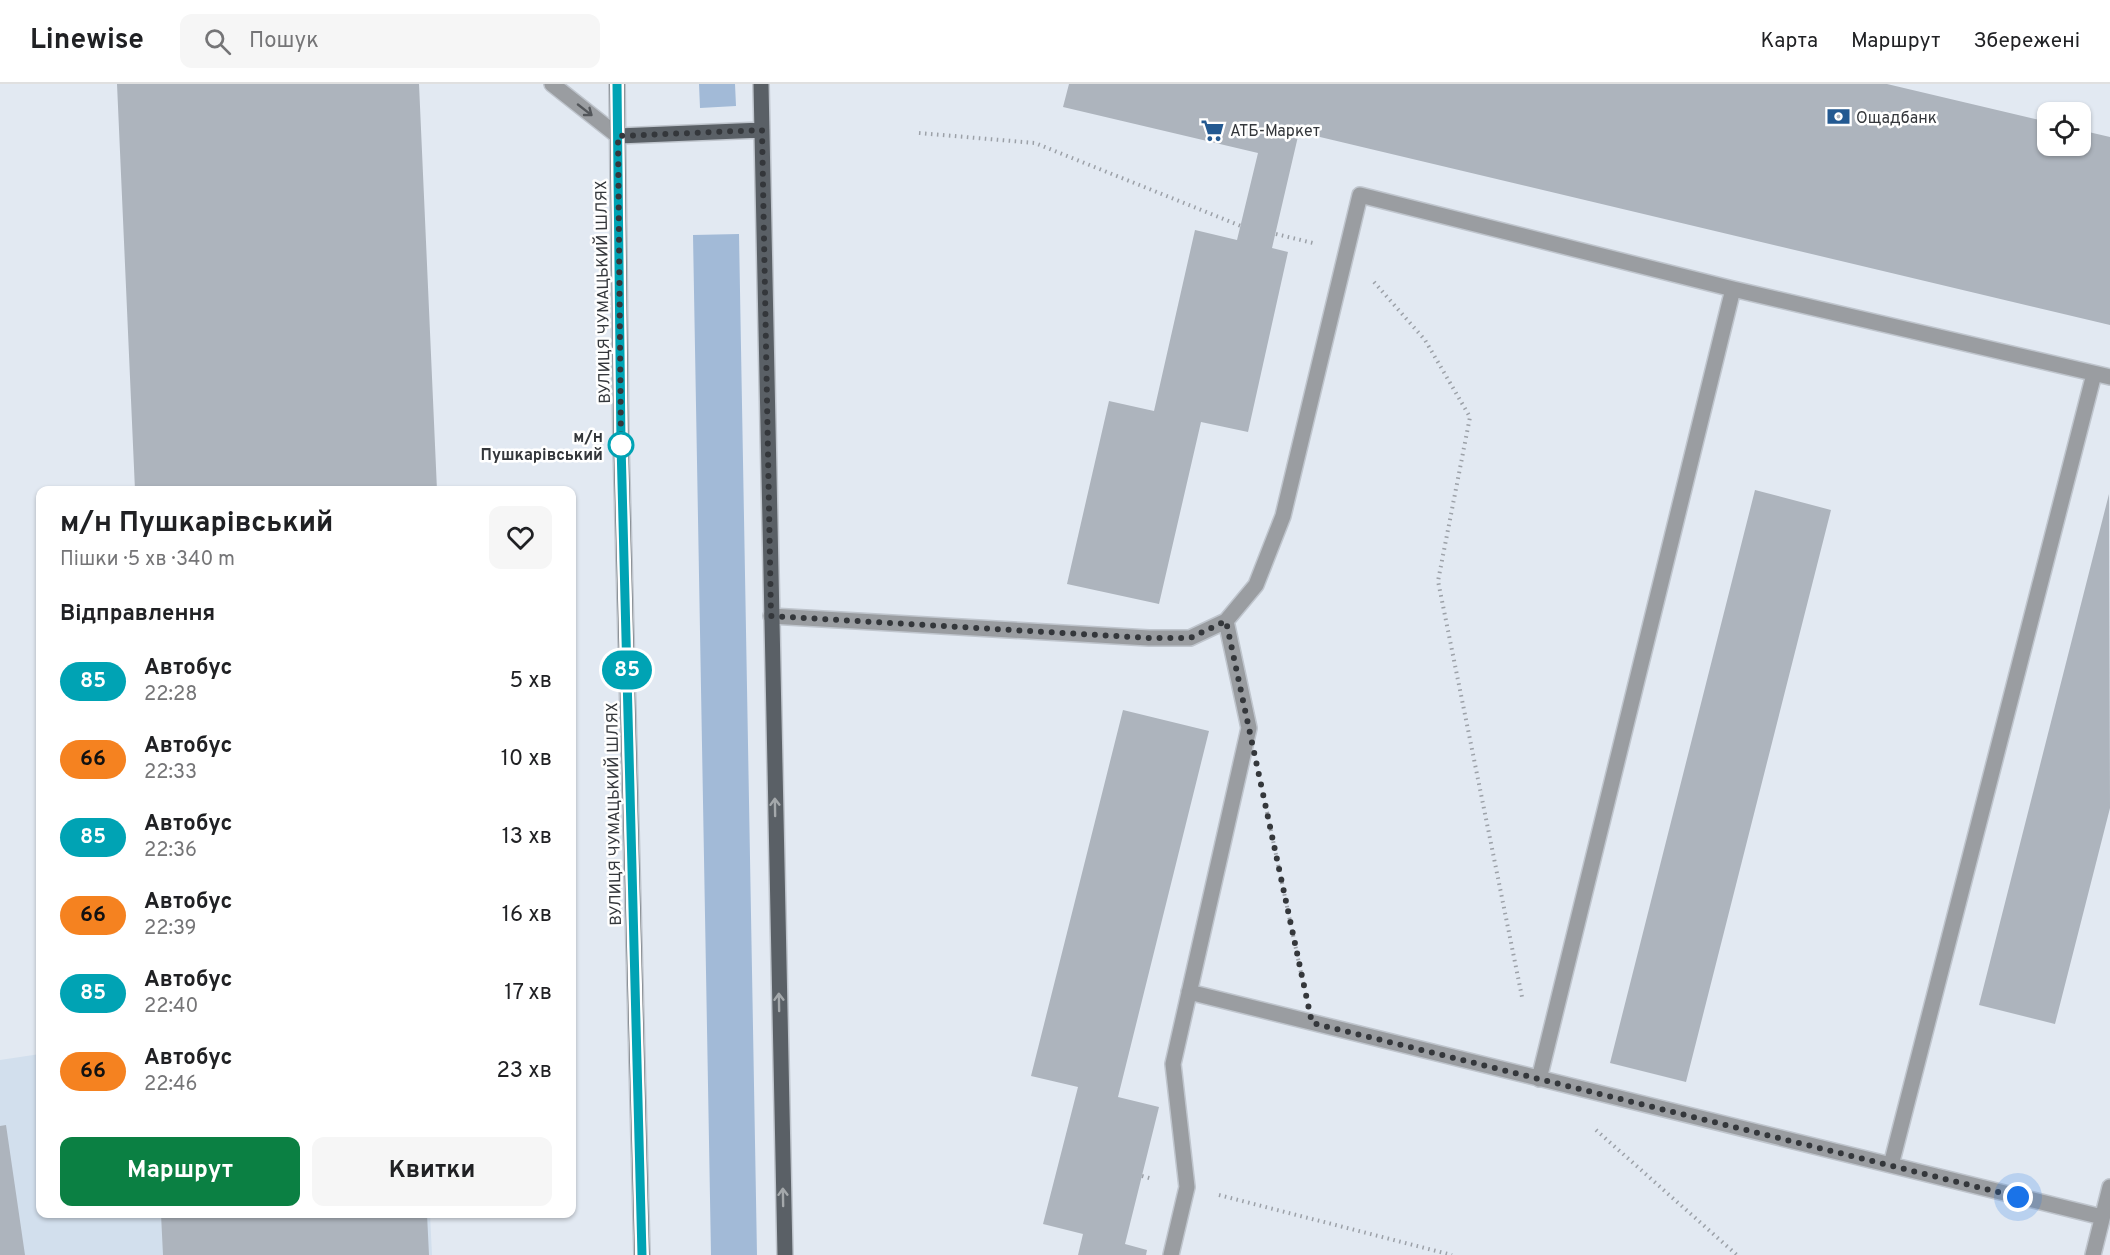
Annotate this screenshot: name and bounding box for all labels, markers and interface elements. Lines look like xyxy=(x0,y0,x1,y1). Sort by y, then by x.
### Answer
search box xyxy=(180,14,600,68)
text: Linewise xyxy=(30,23,144,59)
icon: search xyxy=(201,25,234,58)
text: Пошук xyxy=(249,28,319,55)
text: Карта xyxy=(1761,28,1818,55)
text: Маршрут xyxy=(1851,28,1940,55)
text: Збережені xyxy=(1973,28,2080,55)
map controls xyxy=(2037,102,2091,156)
button: locate xyxy=(2037,102,2091,156)
one-way arrow xyxy=(577,103,593,116)
bank icon: Ощадбанк xyxy=(1825,104,1851,130)
place label: Ощадбанк xyxy=(1856,109,1937,129)
supermarket icon: АТБ-Маркет xyxy=(1199,117,1225,143)
place label: АТБ-Маркет xyxy=(1230,122,1320,142)
street label: ВУЛИЦЯ ЧУМАЦЬКИЙ ШЛЯХ xyxy=(590,180,616,404)
place label: м/н Пушкарівський xyxy=(481,428,603,466)
marker: м/н Пушкарівський xyxy=(608,432,634,458)
text: м/н Пушкарівський xyxy=(60,506,333,542)
button: heart xyxy=(489,506,552,569)
text: Пішки · 5 хв · 340 m xyxy=(60,547,235,573)
text: Відправлення xyxy=(60,601,215,628)
line badge: 85 xyxy=(600,650,654,690)
text: Автобус xyxy=(144,655,232,682)
text: 85 xyxy=(614,657,640,684)
text: 85 xyxy=(80,668,106,695)
text: 5 хв xyxy=(509,668,552,695)
text: 22:28 xyxy=(144,682,197,708)
street label: ВУЛИЦЯ ЧУМАЦЬКИЙ ШЛЯХ xyxy=(601,702,627,926)
text: Автобус xyxy=(144,733,232,760)
text: 66 xyxy=(80,746,106,773)
text: 10 хв xyxy=(501,746,552,773)
text: 22:33 xyxy=(144,760,197,786)
one-way arrow xyxy=(769,797,781,817)
text: Автобус xyxy=(144,811,232,838)
text: 85 xyxy=(80,824,106,851)
text: 13 хв xyxy=(502,824,552,851)
text: 22:36 xyxy=(144,838,197,864)
text: Автобус xyxy=(144,889,232,916)
text: 66 xyxy=(80,902,106,929)
text: 16 хв xyxy=(502,902,552,929)
text: 22:39 xyxy=(144,916,197,942)
text: Автобус xyxy=(144,967,232,994)
text: 85 xyxy=(80,980,106,1007)
text: 17 хв xyxy=(504,980,552,1007)
one-way arrow xyxy=(773,992,785,1012)
text: 22:40 xyxy=(144,994,198,1020)
text: Автобус xyxy=(144,1045,232,1072)
text: 66 xyxy=(80,1058,106,1085)
text: 23 хв xyxy=(496,1058,552,1085)
text: 22:46 xyxy=(144,1072,197,1098)
button: Маршрут xyxy=(60,1137,300,1206)
button: Квитки xyxy=(312,1137,552,1206)
your location xyxy=(2003,1182,2033,1212)
one-way arrow xyxy=(778,1187,789,1207)

